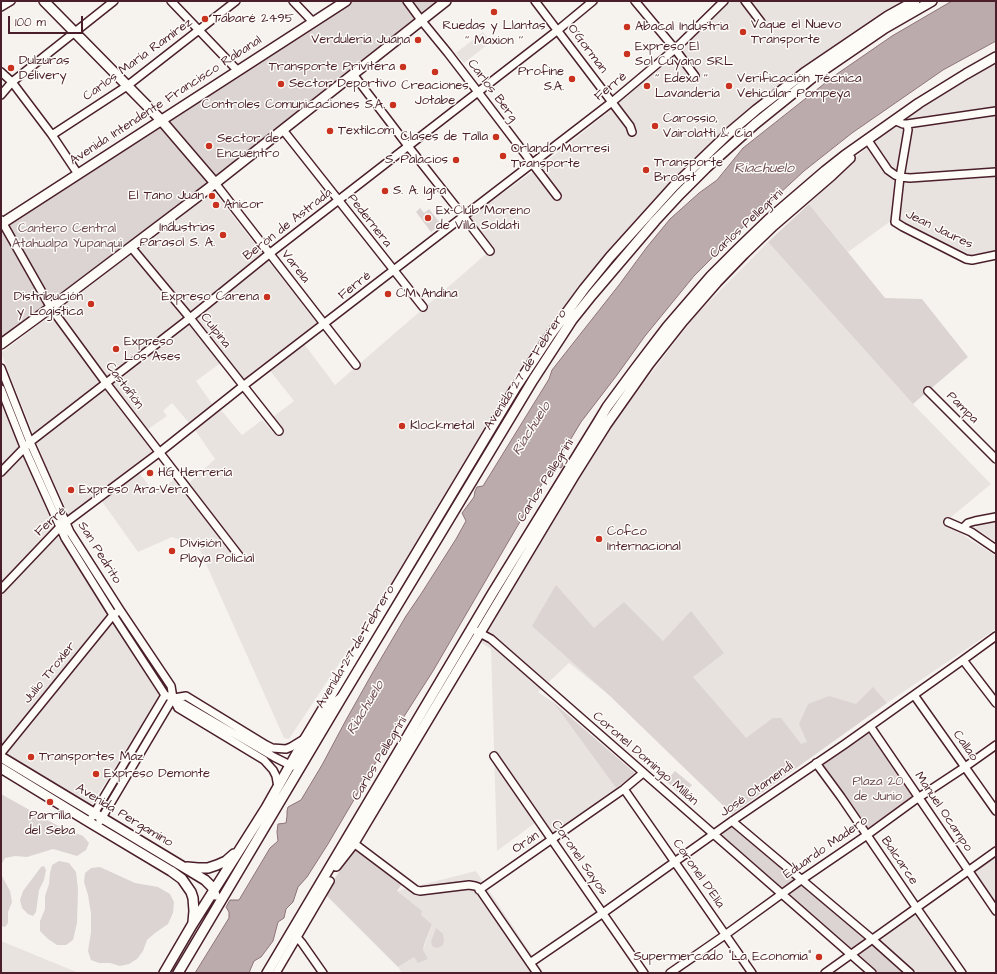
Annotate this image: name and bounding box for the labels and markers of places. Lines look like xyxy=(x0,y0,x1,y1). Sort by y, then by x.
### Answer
marker: Ruedas y Llantas '' Maxion '' xyxy=(489,7,499,17)
place label: Tabaré 2495 xyxy=(213,11,294,27)
marker: Tabaré 2495 xyxy=(200,14,210,24)
place label: Vaque el Nuevo Transporte xyxy=(751,17,841,48)
place label: Ruedas y Llantas '' Maxion '' xyxy=(443,18,545,49)
place label: Abacal Industria xyxy=(635,19,729,35)
marker: Abacal Industria xyxy=(622,22,632,32)
marker: Vaque el Nuevo Transporte xyxy=(738,27,748,37)
place label: Verdulería Juana xyxy=(311,32,410,48)
marker: Verdulería Juana xyxy=(413,35,423,45)
place label: Expreso El Sol Cuyano SRL xyxy=(635,39,733,70)
marker: Expreso El Sol Cuyano SRL xyxy=(622,49,632,59)
place label: Dulzuras Delivery xyxy=(19,53,69,84)
place label: Transporte Privitera xyxy=(269,59,395,75)
marker: Transporte Privitera xyxy=(398,62,408,72)
marker: Dulzuras Delivery xyxy=(6,63,16,73)
place label: Profine S.A. xyxy=(518,64,564,95)
marker: Creaciones Jotabe xyxy=(430,67,440,77)
place label: '' Edexa '' Lavandería xyxy=(655,71,720,102)
place label: Verificación Técnica Vehicular Pompeya xyxy=(737,71,862,102)
marker: Profine S.A. xyxy=(567,74,577,84)
place label: Sector Deportivo xyxy=(289,76,396,92)
place label: Creaciones Jotabe xyxy=(401,78,469,109)
marker: Sector Deportivo xyxy=(276,79,286,89)
marker: '' Edexa '' Lavandería xyxy=(642,81,652,91)
marker: Verificación Técnica Vehicular Pompeya xyxy=(724,81,734,91)
place label: Controles Comunicaciones S.A. xyxy=(202,97,385,113)
marker: Controles Comunicaciones S.A. xyxy=(388,100,398,110)
place label: Carossio, Vairolatti & Cia xyxy=(663,111,752,142)
marker: Carossio, Vairolatti & Cia xyxy=(650,121,660,131)
place label: Textilcom xyxy=(338,123,394,139)
marker: Textilcom xyxy=(325,126,335,136)
place label: Clases de Talla xyxy=(401,129,488,145)
place label: Sector de Encuentro xyxy=(217,131,279,162)
marker: Clases de Talla xyxy=(491,132,501,142)
marker: Sector de Encuentro xyxy=(204,141,214,151)
place label: Orlando Morresi Transporte xyxy=(511,141,609,172)
marker: Orlando Morresi Transporte xyxy=(498,151,508,161)
place label: S. Palacios xyxy=(385,152,448,168)
marker: S. Palacios xyxy=(451,155,461,165)
place label: Transporte Broast xyxy=(654,155,723,186)
marker: Transporte Broast xyxy=(641,165,651,175)
place label: S. A. Igra xyxy=(393,183,446,199)
marker: S. A. Igra xyxy=(380,186,390,196)
place label: El Tano Juan xyxy=(129,188,204,204)
marker: El Tano Juan xyxy=(207,191,217,201)
place label: Anicor xyxy=(224,197,264,213)
marker: Anicor xyxy=(211,200,221,210)
place label: Ex-Club Moreno de Villa Soldati xyxy=(436,203,530,234)
marker: Ex-Club Moreno de Villa Soldati xyxy=(423,213,433,223)
place label: Industrias Parasol S. A. xyxy=(140,220,215,251)
marker: Industrias Parasol S. A. xyxy=(218,230,228,240)
place label: CM Andina xyxy=(396,286,458,302)
place label: Distribución y Logística xyxy=(14,289,83,320)
place label: Expreso Carena xyxy=(162,289,259,305)
marker: CM Andina xyxy=(383,289,393,299)
marker: Expreso Carena xyxy=(262,292,272,302)
marker: Distribución y Logística xyxy=(86,299,96,309)
place label: Expreso Los Ases xyxy=(124,334,180,365)
marker: Expreso Los Ases xyxy=(111,344,121,354)
place label: Klockmetal xyxy=(410,418,475,434)
marker: Klockmetal xyxy=(397,421,407,431)
place label: HG Herrería xyxy=(158,465,232,481)
marker: HG Herrería xyxy=(145,468,155,478)
place label: Expreso Ara-Vera xyxy=(79,482,188,498)
marker: Expreso Ara-Vera xyxy=(66,485,76,495)
place label: Cofco Internacional xyxy=(607,524,681,555)
marker: Cofco Internacional xyxy=(594,534,604,544)
place label: División Playa Policial xyxy=(180,536,254,567)
marker: División Playa Policial xyxy=(167,546,177,556)
place label: Transportes Maz xyxy=(39,749,143,765)
marker: Transportes Maz xyxy=(26,752,36,762)
place label: Expreso Demonte xyxy=(104,766,210,782)
marker: Expreso Demonte xyxy=(91,769,101,779)
marker: Parrilla del Seba xyxy=(45,797,55,807)
place label: Parrilla del Seba xyxy=(25,808,75,839)
place label: Supermercado "La Economia" xyxy=(634,949,811,965)
marker: Supermercado "La Economia" xyxy=(814,952,824,962)

